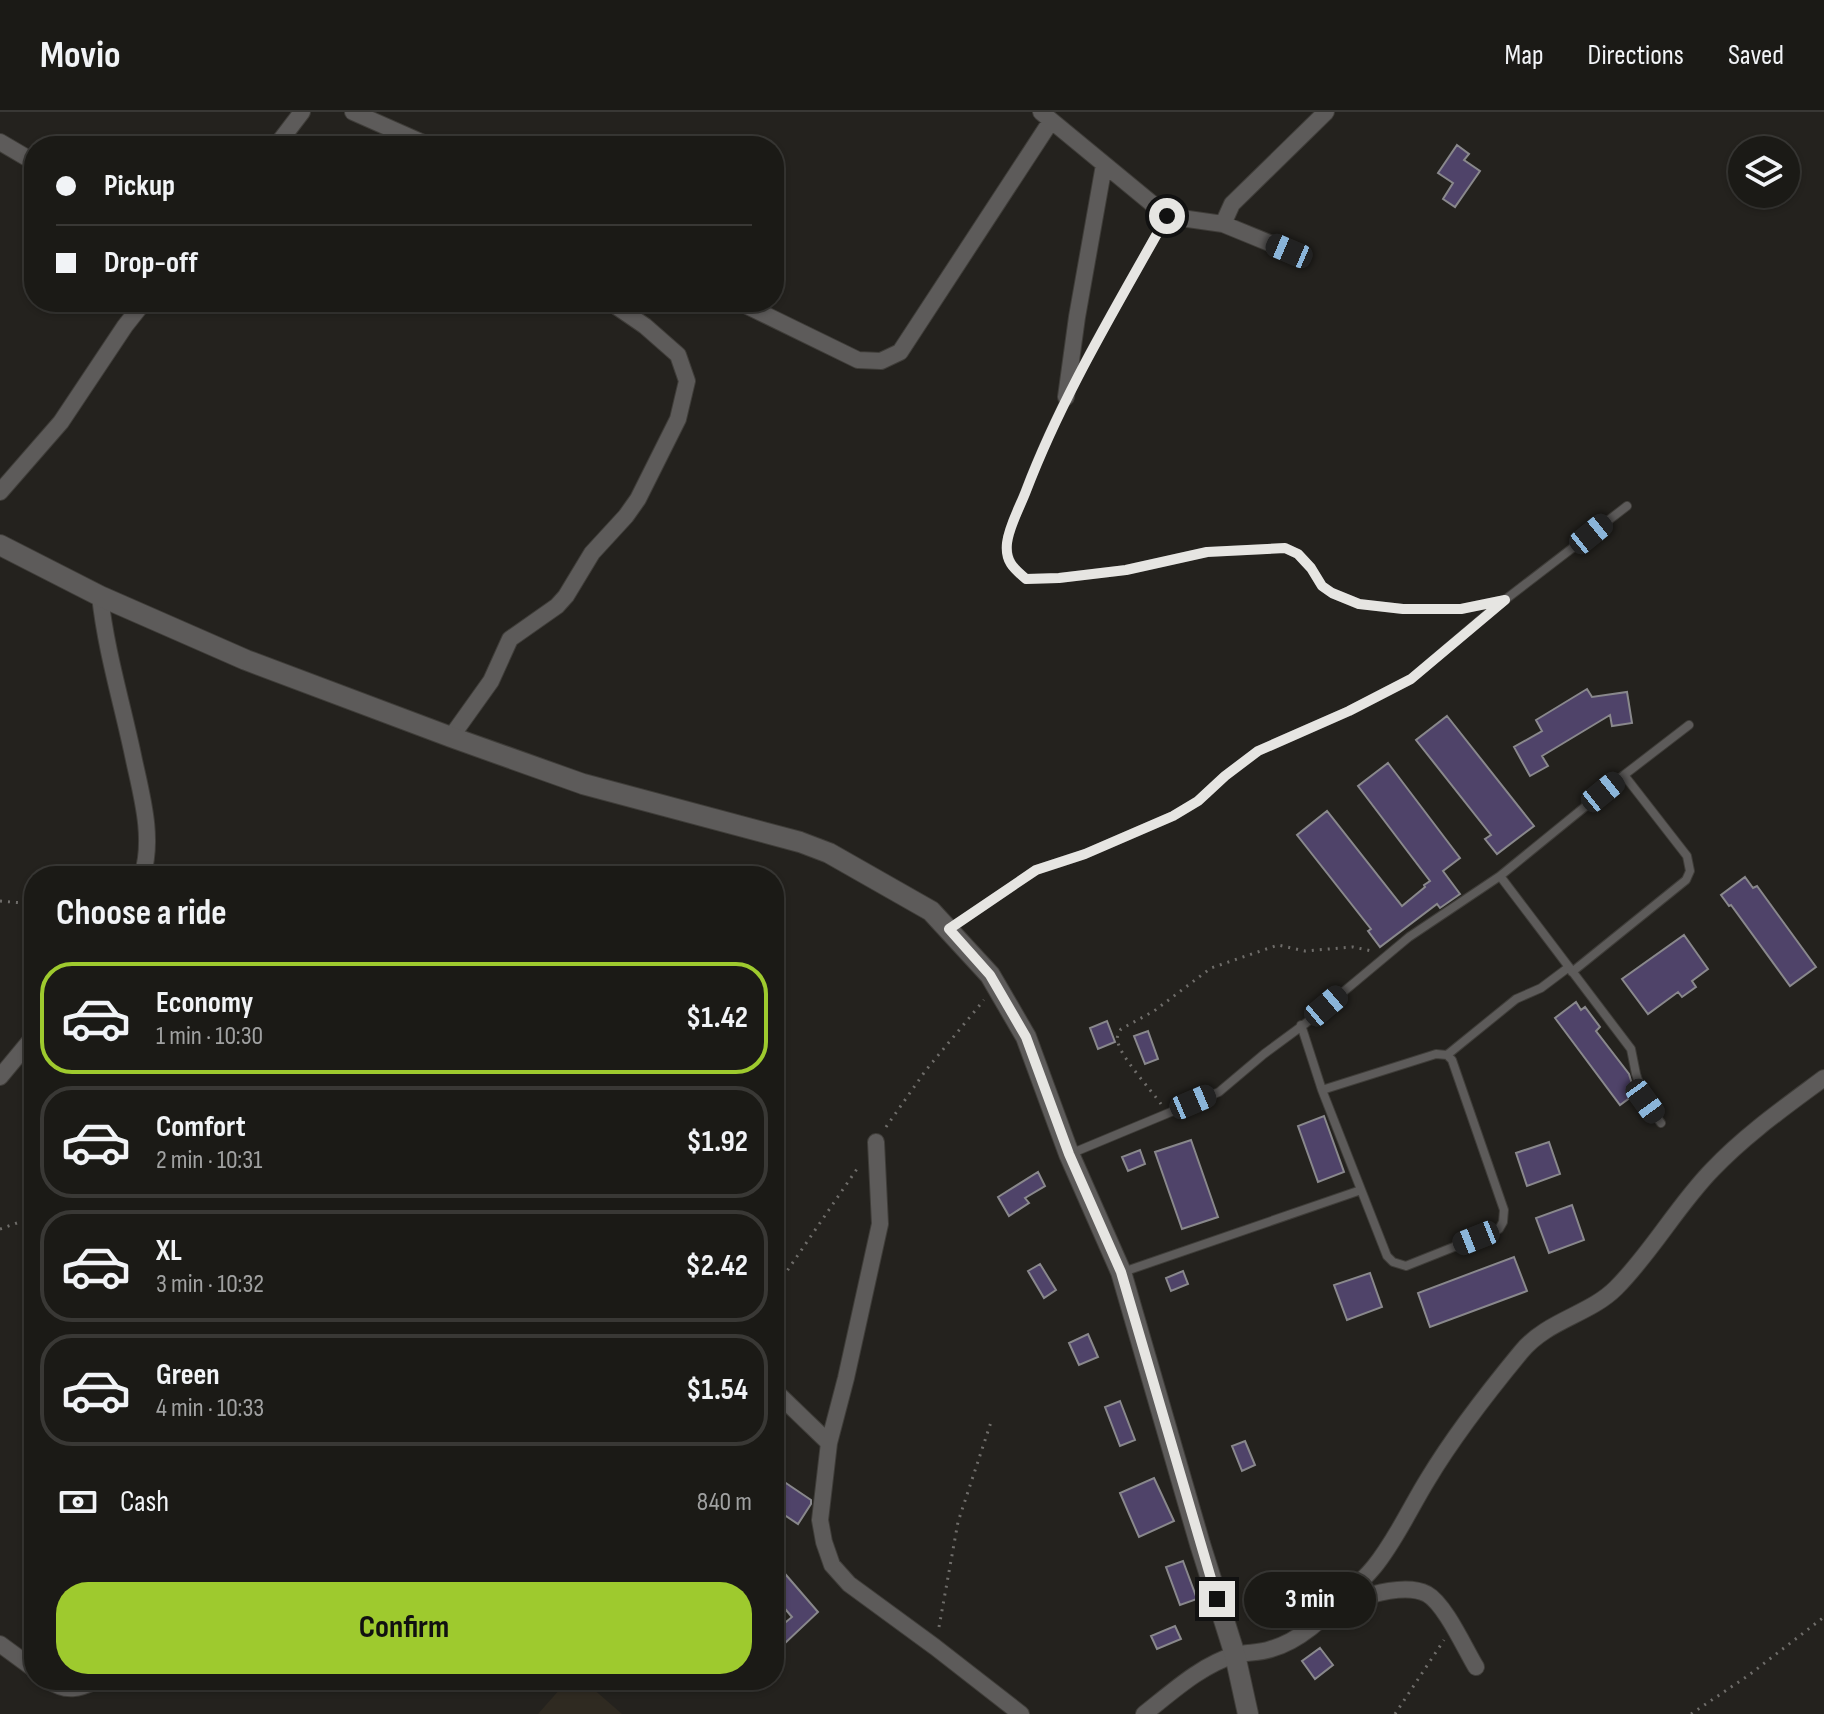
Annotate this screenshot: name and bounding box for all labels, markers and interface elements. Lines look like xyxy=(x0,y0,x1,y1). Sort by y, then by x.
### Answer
text: Movio xyxy=(40,33,120,78)
text: Map xyxy=(1505,39,1544,72)
text: Directions xyxy=(1588,39,1684,72)
text: Saved xyxy=(1728,39,1784,72)
map controls xyxy=(1728,136,1800,208)
button: layers xyxy=(1728,136,1800,208)
text: Pickup xyxy=(104,168,175,204)
route start xyxy=(1149,198,1185,234)
car xyxy=(1262,231,1316,271)
text: Drop-off xyxy=(104,245,198,281)
car xyxy=(1565,510,1617,558)
car xyxy=(1577,768,1629,816)
text: Choose a ride xyxy=(56,892,227,935)
car xyxy=(1300,981,1352,1031)
icon: car xyxy=(60,982,132,1054)
text: Economy xyxy=(156,985,253,1021)
text: $1.42 xyxy=(686,1000,748,1036)
text: 1 min · 10:30 xyxy=(156,1021,263,1052)
car xyxy=(1621,1075,1669,1127)
car xyxy=(1166,1082,1220,1122)
icon: car xyxy=(60,1106,132,1178)
text: Comfort xyxy=(156,1109,246,1145)
text: $1.92 xyxy=(686,1124,748,1160)
text: 2 min · 10:31 xyxy=(156,1145,262,1176)
car xyxy=(1449,1218,1503,1258)
icon: car xyxy=(60,1230,132,1302)
text: XL xyxy=(156,1233,182,1269)
text: $2.42 xyxy=(685,1248,748,1284)
text: 3 min · 10:32 xyxy=(156,1269,264,1300)
icon: car xyxy=(60,1354,132,1426)
text: Green xyxy=(156,1357,220,1393)
text: $1.54 xyxy=(686,1372,748,1408)
text: 4 min · 10:33 xyxy=(156,1393,264,1424)
icon: cash xyxy=(56,1480,100,1524)
text: Cash xyxy=(120,1484,169,1520)
text: 840 m xyxy=(697,1487,752,1518)
callout: 3 min xyxy=(1245,1571,1377,1627)
route end xyxy=(1199,1581,1235,1617)
button: Confirm xyxy=(56,1582,752,1674)
text: 3 min xyxy=(1285,1584,1335,1615)

